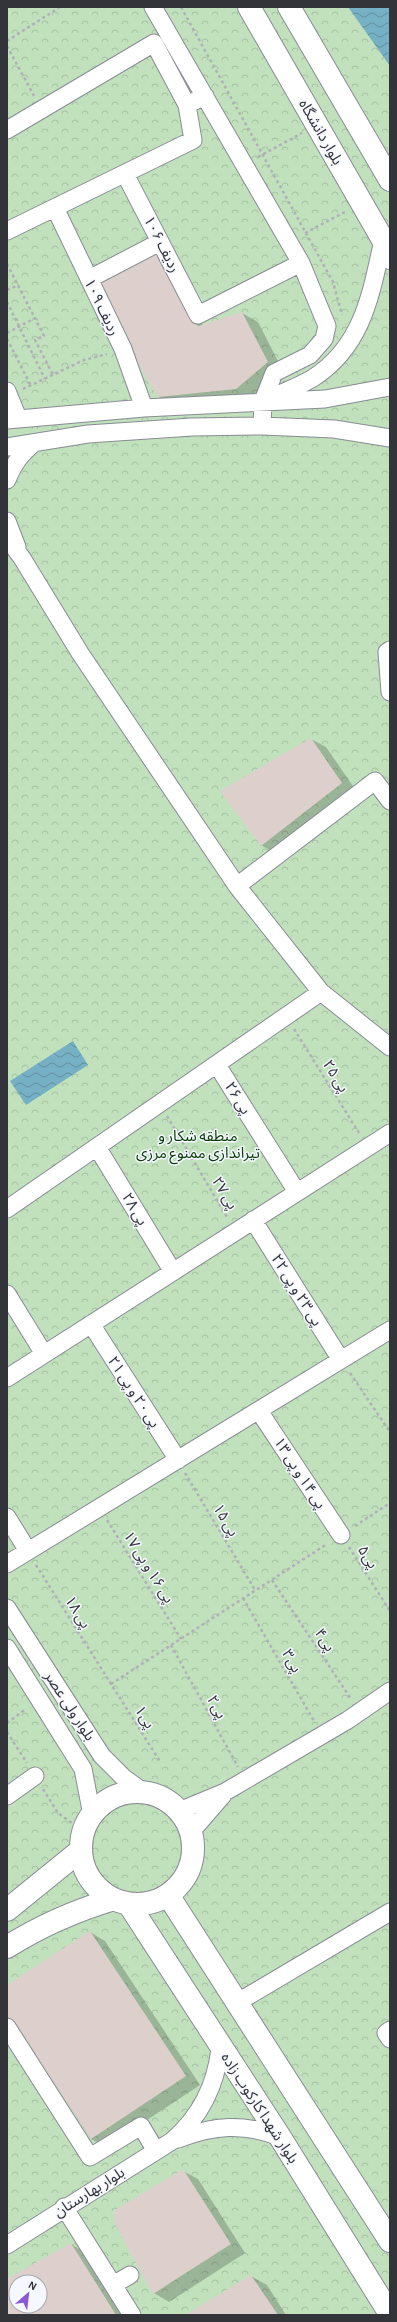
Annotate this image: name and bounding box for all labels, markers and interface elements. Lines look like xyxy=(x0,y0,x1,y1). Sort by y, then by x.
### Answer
street label: بلوار دانشگاه xyxy=(295,96,346,168)
street label: ردیف ۱۰۶ xyxy=(140,213,182,275)
street label: ردیف ۱۰۹ xyxy=(80,276,122,339)
street label: پی ۲۵ xyxy=(318,1057,351,1096)
street label: پی ۲۶ xyxy=(220,1079,253,1118)
park label: منطقه شکار و تیراندازی ممنوع مرزی xyxy=(136,1129,260,1165)
street label: پی ۲۷ xyxy=(207,1174,240,1213)
street label: پی ۲۸ xyxy=(117,1190,150,1229)
street label: پی ۲۳ و پی ۲۲ xyxy=(267,1252,325,1330)
street label: پی ۲۰ و پی ۲۱ xyxy=(103,1354,162,1432)
street label: پی ۱۴ و پی ۱۳ xyxy=(269,1435,328,1513)
street label: پی ۱۵ xyxy=(208,1501,241,1540)
street label: پی ۱۶ و پی ۱۷ xyxy=(119,1529,177,1607)
street label: پی۵ xyxy=(353,1543,380,1573)
street label: پی ۱۸ xyxy=(60,1593,93,1632)
street label: پی۴ xyxy=(310,1626,337,1656)
street label: پی۳ xyxy=(277,1647,304,1677)
street label: بلوار ولی عصر xyxy=(40,1668,97,1744)
street label: پی۲ xyxy=(202,1693,229,1722)
street label: پی۱ xyxy=(130,1703,157,1733)
street label: بلوار شهدا کارکوب زاده xyxy=(217,2050,301,2167)
street label: بلوار بهارستان xyxy=(51,2165,128,2221)
north arrow xyxy=(8,2274,48,2314)
text: N xyxy=(26,2279,38,2292)

